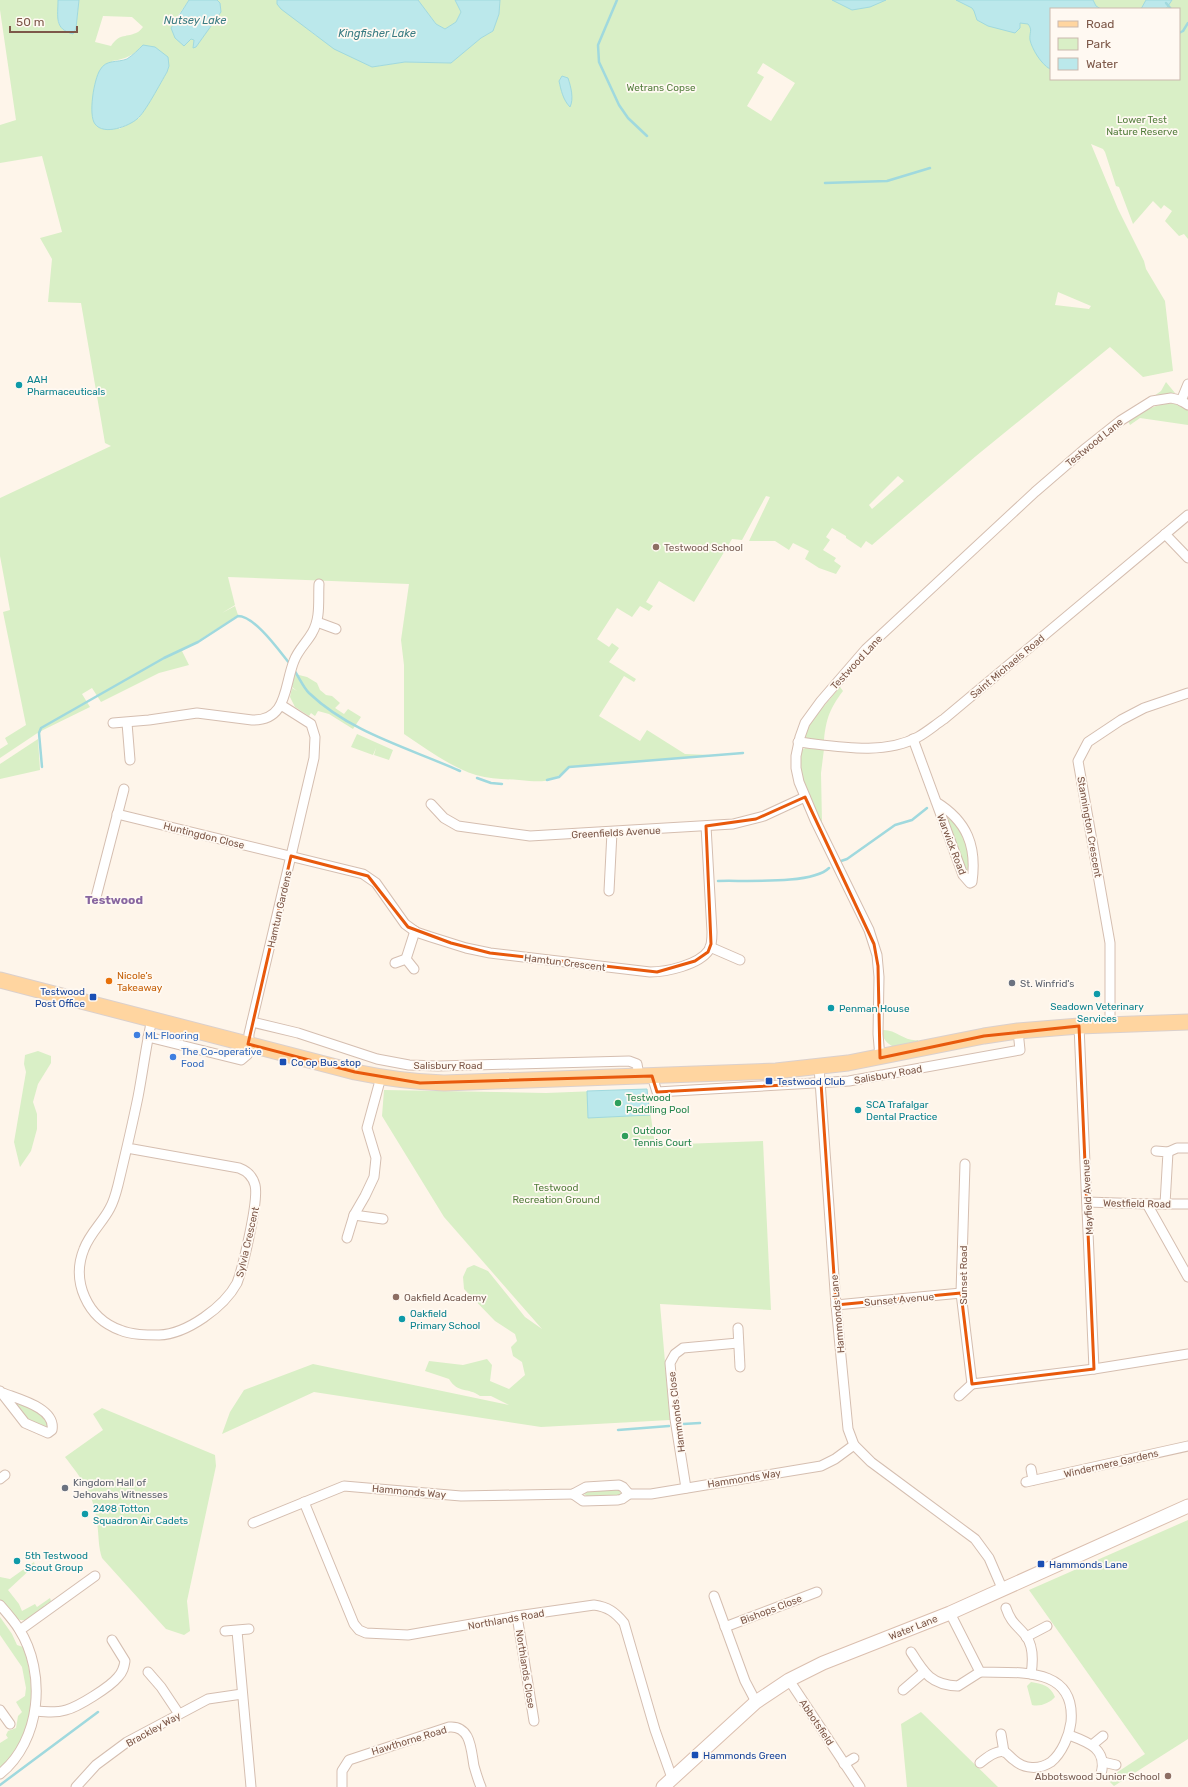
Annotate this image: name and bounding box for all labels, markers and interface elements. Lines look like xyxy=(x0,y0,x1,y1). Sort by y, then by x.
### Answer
scale bar xyxy=(10,8,77,34)
legend xyxy=(1050,8,1180,80)
water label: Nutsey Lake xyxy=(164,14,226,27)
text: 50 m xyxy=(16,15,44,29)
text: Road xyxy=(1086,17,1114,31)
water label: Kingfisher Lake xyxy=(338,27,416,40)
text: Park xyxy=(1086,37,1112,51)
text: Water xyxy=(1086,57,1118,71)
park label: Wetrans Copse xyxy=(626,82,696,94)
park label: Lower Test Nature Reserve xyxy=(1106,114,1178,138)
place label: AAH Pharmaceuticals xyxy=(27,374,105,398)
marker: AAH Pharmaceuticals xyxy=(14,380,24,390)
street label: Testwood Lane xyxy=(1064,416,1126,469)
marker: Testwood School xyxy=(651,542,661,552)
place label: Testwood School xyxy=(664,542,743,554)
street label: Saint Michaels Road xyxy=(968,632,1047,701)
street label: Testwood Lane xyxy=(828,633,885,692)
street label: Stannington Crescent xyxy=(1074,776,1104,879)
street label: Warwick Road xyxy=(934,812,968,877)
street label: Huntingdon Close xyxy=(162,820,246,852)
street label: Greenfields Avenue xyxy=(571,825,661,841)
street label: Hamtun Gardens xyxy=(265,870,295,949)
district label: Testwood xyxy=(85,893,143,907)
street label: Hamtun Crescent xyxy=(523,952,606,974)
place label: Nicole's Takeaway xyxy=(117,970,163,994)
marker: Nicole's Takeaway xyxy=(104,976,114,986)
marker: St. Winfrid's xyxy=(1007,978,1017,988)
place label: St. Winfrid's xyxy=(1020,978,1074,990)
place label: Testwood Post Office xyxy=(35,986,85,1010)
marker: Seadown Veterinary Services xyxy=(1092,989,1102,999)
marker: Testwood Post Office xyxy=(88,992,98,1002)
place label: Seadown Veterinary Services xyxy=(1050,1001,1144,1025)
marker: Penman House xyxy=(826,1003,836,1013)
place label: Penman House xyxy=(839,1003,910,1015)
marker: ML Flooring xyxy=(132,1030,142,1040)
place label: ML Flooring xyxy=(145,1030,199,1042)
place label: The Co-operative Food xyxy=(181,1046,262,1070)
marker: The Co-operative Food xyxy=(168,1052,178,1062)
marker: Co op Bus stop xyxy=(278,1057,288,1067)
place label: Co op Bus stop xyxy=(291,1057,361,1069)
street label: Salisbury Road xyxy=(414,1060,482,1072)
street label: Salisbury Road xyxy=(853,1063,923,1087)
marker: Testwood Club xyxy=(764,1076,774,1086)
place label: Testwood Club xyxy=(777,1076,845,1088)
place label: Testwood Paddling Pool xyxy=(626,1092,689,1116)
marker: Testwood Paddling Pool xyxy=(613,1098,623,1108)
place label: SCA Trafalgar Dental Practice xyxy=(866,1099,938,1123)
marker: SCA Trafalgar Dental Practice xyxy=(853,1105,863,1115)
place label: Outdoor Tennis Court xyxy=(633,1125,692,1149)
marker: Outdoor Tennis Court xyxy=(620,1131,630,1141)
street label: Mayfield Avenue xyxy=(1080,1159,1096,1235)
park label: Testwood Recreation Ground xyxy=(512,1182,600,1206)
street label: Westfield Road xyxy=(1103,1197,1171,1211)
street label: Sylvia Crescent xyxy=(234,1206,262,1279)
street label: Sunset Road xyxy=(958,1245,970,1305)
street label: Hammonds Lane xyxy=(829,1274,847,1354)
street label: Sunset Avenue xyxy=(864,1291,935,1309)
marker: Oakfield Academy xyxy=(391,1292,401,1302)
place label: Oakfield Academy xyxy=(404,1292,487,1304)
place label: Oakfield Primary School xyxy=(410,1308,480,1332)
marker: Oakfield Primary School xyxy=(397,1314,407,1324)
street label: Hammonds Close xyxy=(666,1370,688,1453)
street label: Windermere Gardens xyxy=(1063,1447,1160,1481)
street label: Hammonds Way xyxy=(707,1467,782,1491)
place label: Kingdom Hall of Jehovahs Witnesses xyxy=(73,1477,168,1501)
marker: Kingdom Hall of Jehovahs Witnesses xyxy=(60,1483,70,1493)
street label: Hammonds Way xyxy=(371,1483,447,1501)
place label: 2498 Totton Squadron Air Cadets xyxy=(93,1503,188,1527)
marker: 2498 Totton Squadron Air Cadets xyxy=(80,1509,90,1519)
place label: 5th Testwood Scout Group xyxy=(25,1550,88,1574)
marker: 5th Testwood Scout Group xyxy=(12,1556,22,1566)
marker: Hammonds Lane xyxy=(1036,1559,1046,1569)
place label: Hammonds Lane xyxy=(1049,1559,1128,1571)
street label: Bishops Close xyxy=(739,1593,804,1627)
street label: Northlands Road xyxy=(467,1607,546,1633)
street label: Water Lane xyxy=(887,1613,940,1643)
street label: Northlands Close xyxy=(513,1629,537,1710)
street label: Abbotsfield xyxy=(796,1697,836,1748)
street label: Brackley Way xyxy=(124,1710,183,1750)
street label: Hawthorne Road xyxy=(370,1724,448,1758)
marker: Hammonds Green xyxy=(690,1750,700,1760)
place label: Hammonds Green xyxy=(703,1750,787,1762)
place label: Abbotswood Junior School xyxy=(1035,1771,1160,1783)
marker: Abbotswood Junior School xyxy=(1163,1771,1173,1781)

